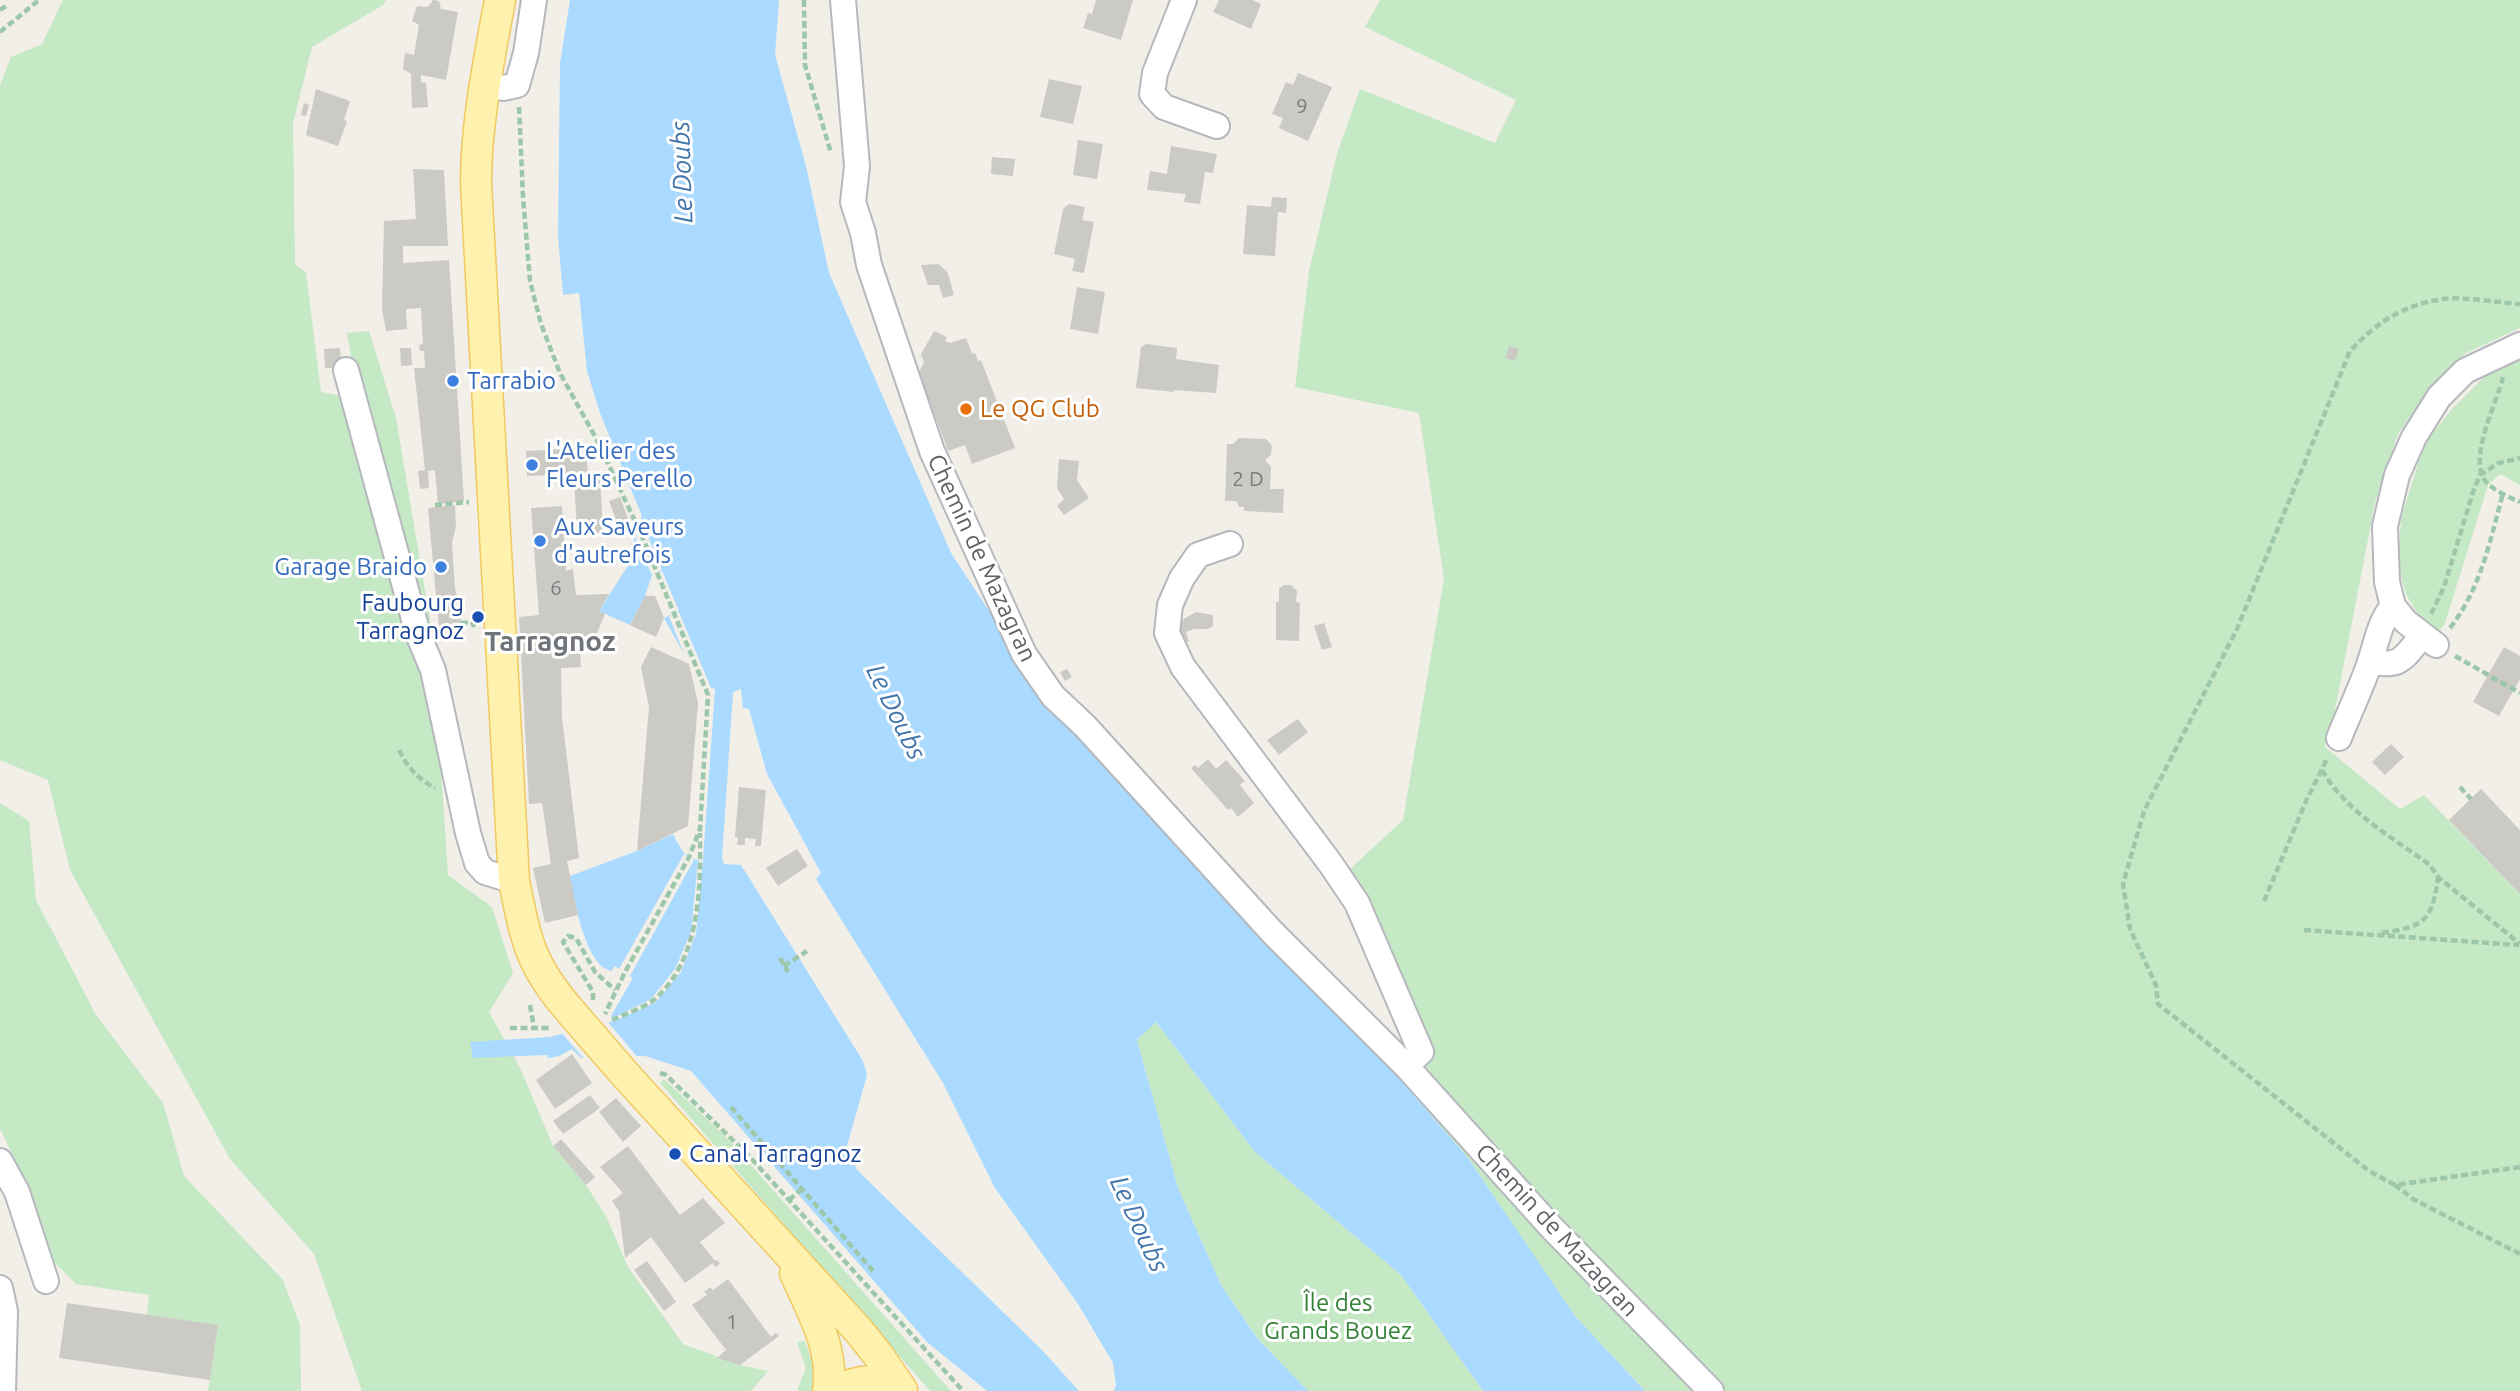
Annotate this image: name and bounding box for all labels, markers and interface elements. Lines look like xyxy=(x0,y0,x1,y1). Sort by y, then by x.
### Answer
house number: 9 xyxy=(1296,93,1308,119)
water label: Le Doubs xyxy=(665,120,699,224)
place label: Tarrabio xyxy=(467,367,556,395)
marker: Tarrabio xyxy=(445,373,461,389)
place label: Le QG Club xyxy=(980,395,1100,423)
marker: Le QG Club xyxy=(958,401,974,417)
place label: L'Atelier des Fleurs Perello xyxy=(546,437,693,493)
street label: Chemin de Mazagran xyxy=(921,450,1043,666)
marker: L'Atelier des Fleurs Perello xyxy=(524,457,540,473)
house number: 2 D xyxy=(1232,466,1264,492)
place label: Aux Saveurs d'autrefois xyxy=(554,513,684,569)
marker: Aux Saveurs d'autrefois xyxy=(532,533,548,549)
place label: Garage Braido xyxy=(274,553,427,581)
marker: Garage Braido xyxy=(433,559,449,575)
house number: 6 xyxy=(550,575,562,601)
place label: Faubourg Tarragnoz xyxy=(356,589,464,645)
marker: Faubourg Tarragnoz xyxy=(470,609,486,625)
district label: Tarragnoz xyxy=(484,625,616,659)
water label: Le Doubs xyxy=(860,659,932,765)
street label: Chemin de Mazagran xyxy=(1470,1138,1644,1322)
place label: Canal Tarragnoz xyxy=(689,1140,862,1168)
marker: Canal Tarragnoz xyxy=(667,1146,683,1162)
water label: Le Doubs xyxy=(1103,1171,1175,1277)
park label: Île des Grands Bouez xyxy=(1264,1289,1412,1345)
house number: 1 xyxy=(726,1309,738,1335)

